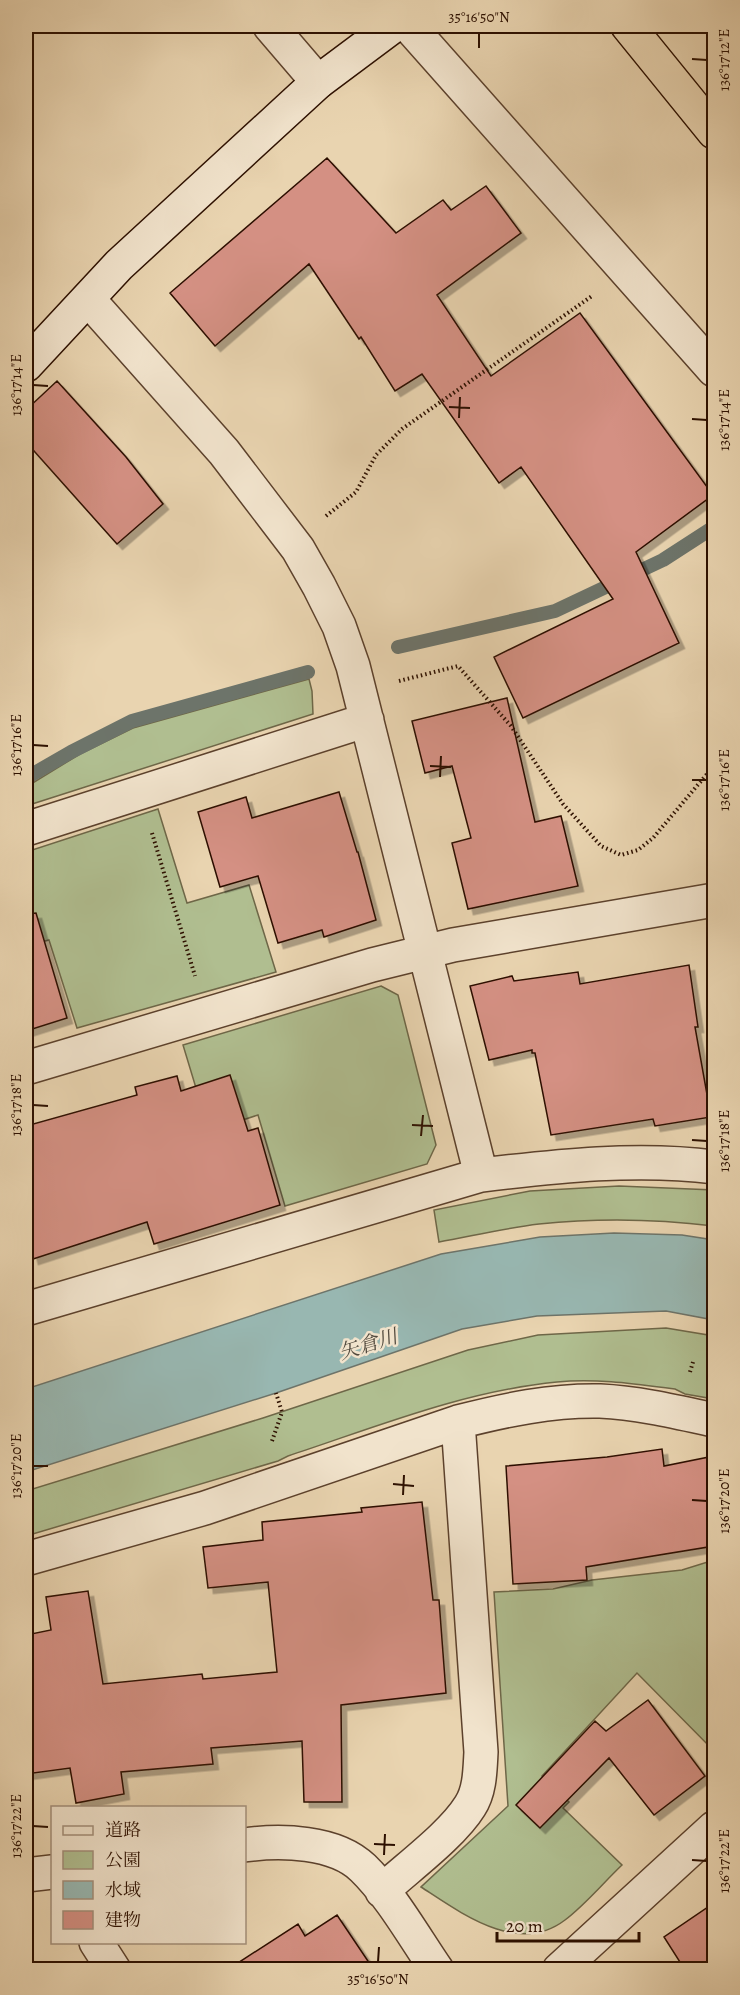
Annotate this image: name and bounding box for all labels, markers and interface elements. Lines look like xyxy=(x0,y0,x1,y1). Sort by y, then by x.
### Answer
text: 35°16'50"N xyxy=(448,7,510,27)
text: 136°17'12"E xyxy=(714,29,734,91)
text: 136°17'14"E xyxy=(6,354,26,416)
text: 136°17'14"E xyxy=(714,389,734,451)
text: 136°17'16"E xyxy=(6,714,26,776)
text: 136°17'16"E xyxy=(714,749,734,811)
text: 136°17'18"E xyxy=(6,1074,26,1136)
text: 136°17'18"E xyxy=(714,1110,734,1172)
water label: 矢倉川 xyxy=(336,1322,403,1366)
text: 136°17'20"E xyxy=(6,1433,26,1499)
text: 136°17'20"E xyxy=(714,1468,734,1534)
text: 136°17'22"E xyxy=(6,1794,26,1858)
legend xyxy=(51,1806,246,1944)
text: 道路 xyxy=(105,1818,141,1842)
text: 136°17'22"E xyxy=(714,1829,734,1893)
text: 公園 xyxy=(105,1848,141,1872)
text: 水域 xyxy=(105,1878,141,1902)
scale bar xyxy=(497,1905,640,1943)
text: 建物 xyxy=(105,1908,141,1932)
text: 20 m xyxy=(506,1914,543,1938)
text: 35°16'50"N xyxy=(347,1969,409,1989)

